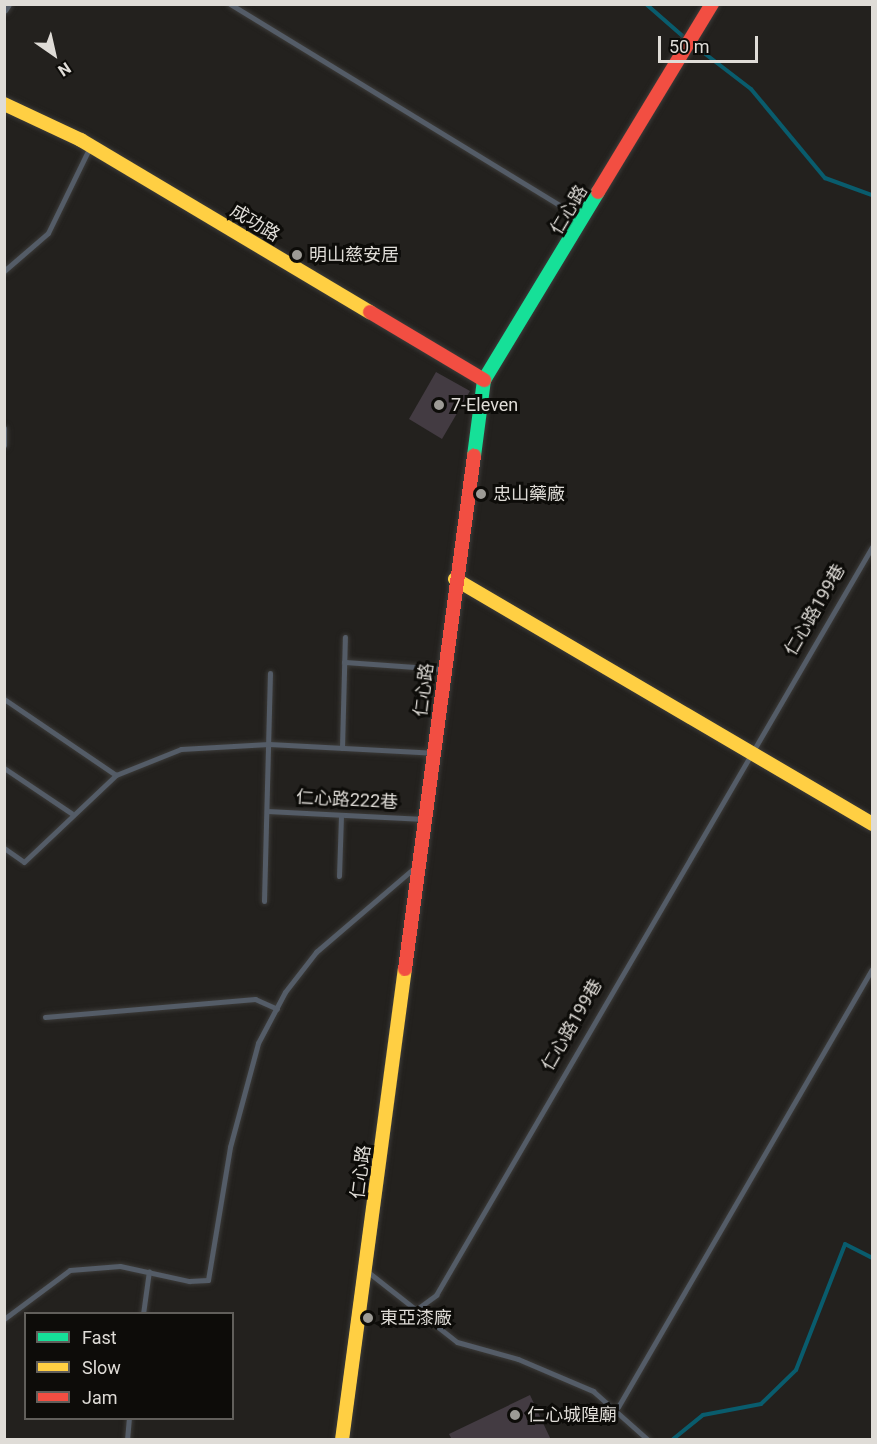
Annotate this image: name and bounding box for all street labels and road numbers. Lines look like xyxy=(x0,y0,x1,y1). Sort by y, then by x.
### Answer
street label: 仁心路 xyxy=(546,181,592,239)
street label: 成功路 xyxy=(226,200,284,246)
street label: 仁心路199巷 xyxy=(780,560,850,660)
street label: 仁心路 xyxy=(410,662,438,718)
street label: 仁心路222巷 xyxy=(295,787,399,813)
street label: 仁心路199巷 xyxy=(537,975,607,1075)
street label: 仁心路 xyxy=(347,1144,375,1200)

